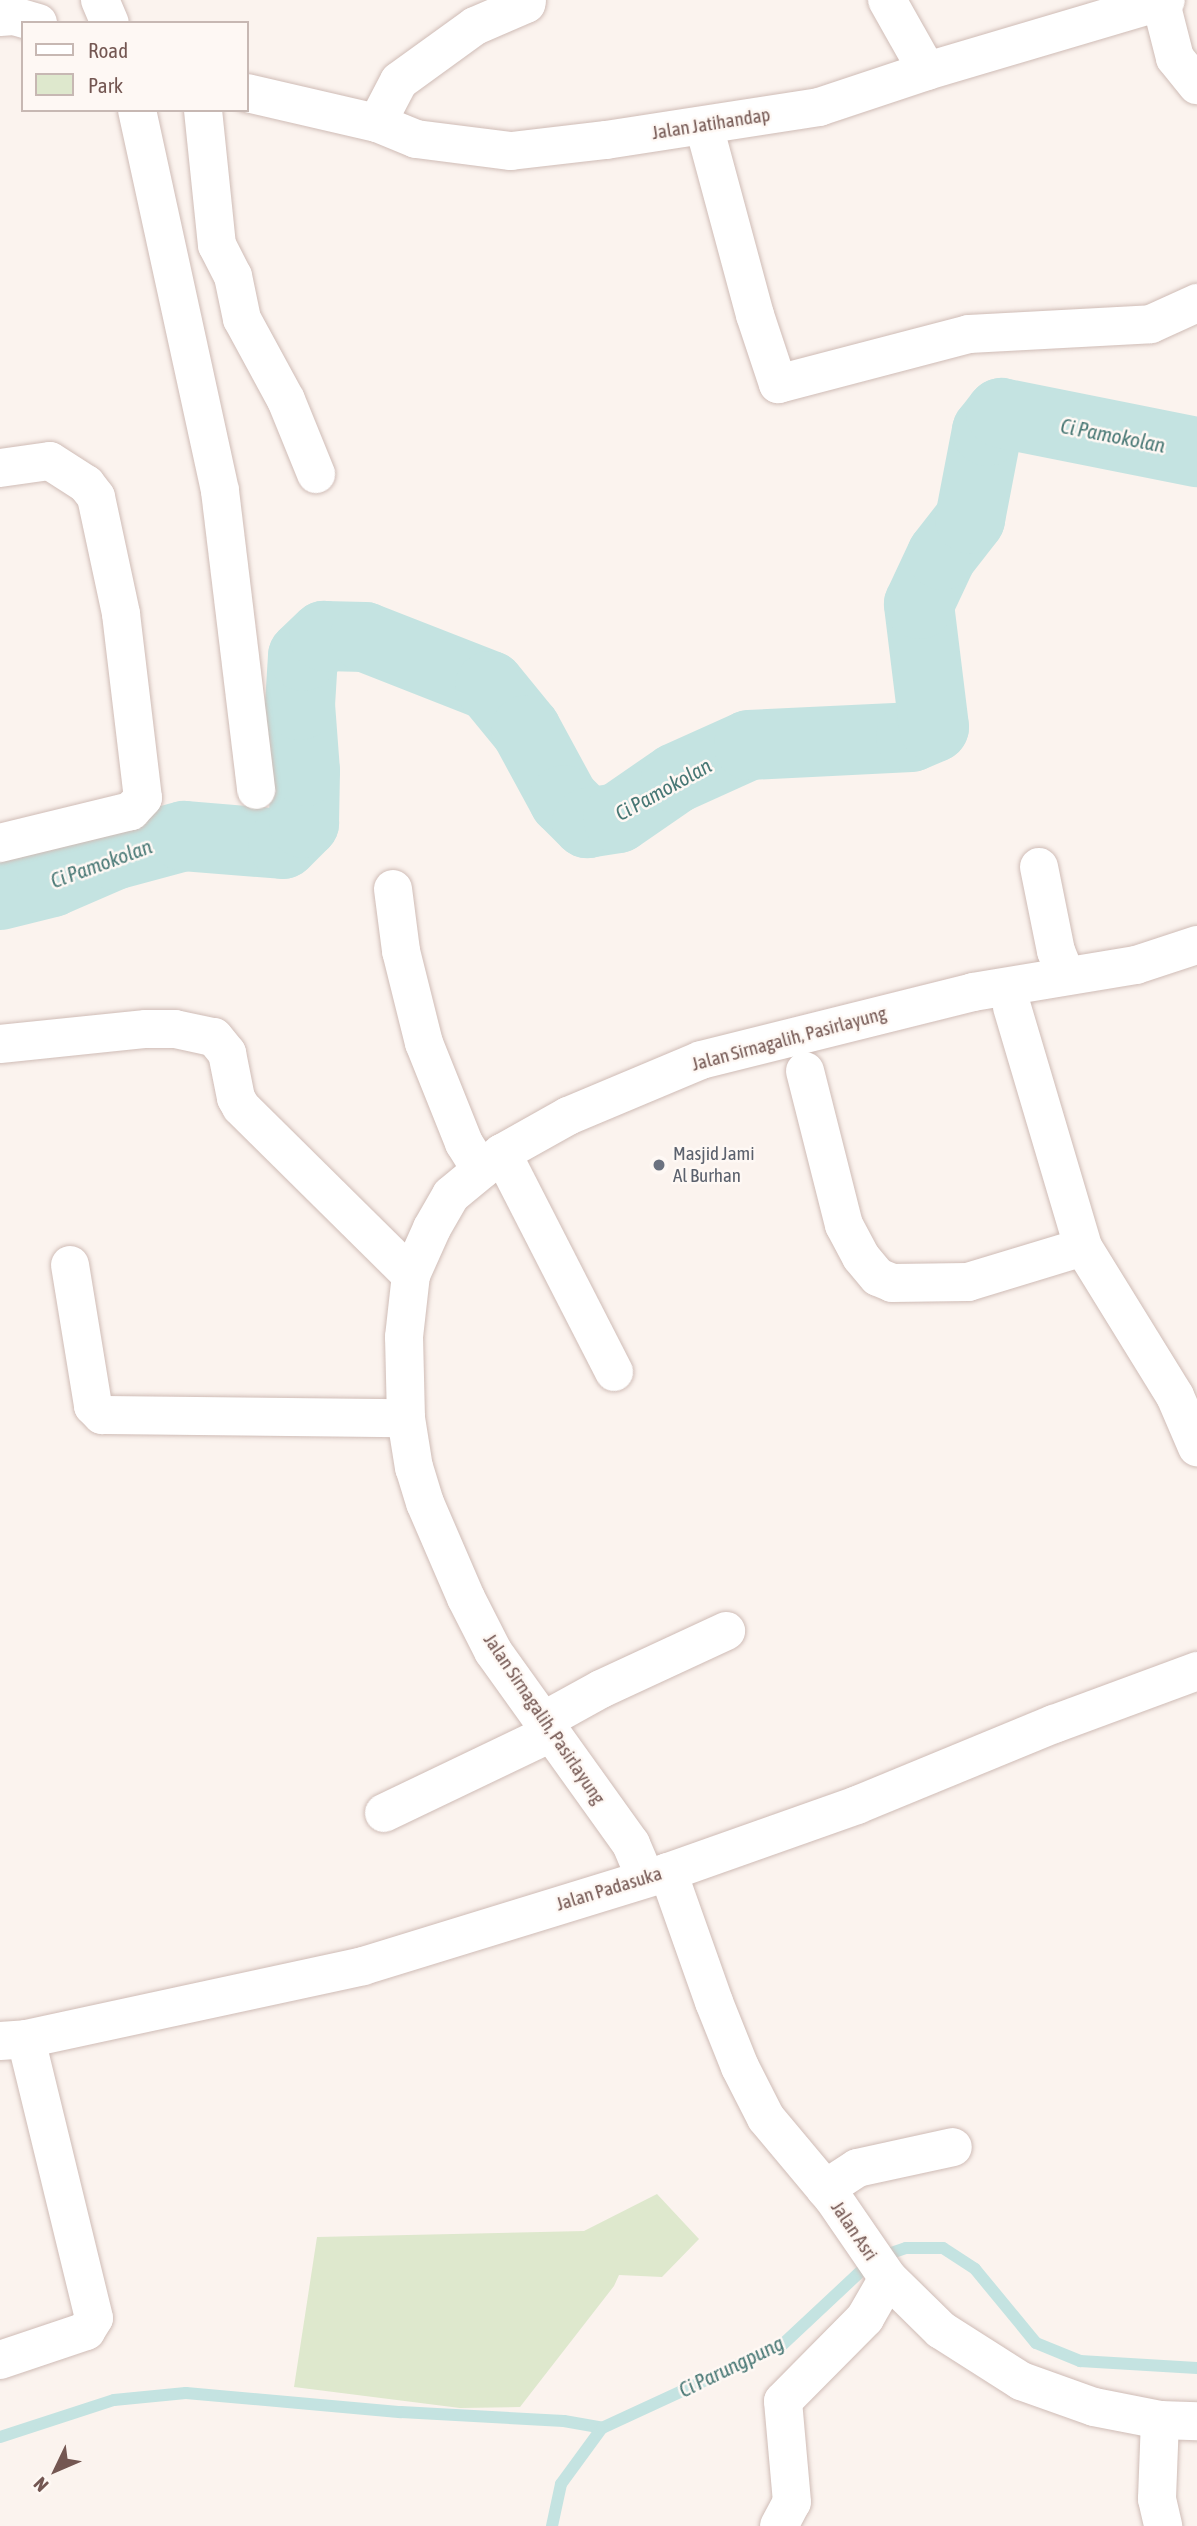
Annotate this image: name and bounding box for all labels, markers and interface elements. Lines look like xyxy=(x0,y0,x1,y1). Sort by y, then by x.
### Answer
legend xyxy=(21,21,248,112)
text: Road xyxy=(88,38,128,62)
text: Park xyxy=(88,73,123,97)
street label: Jalan Jatihandap xyxy=(650,103,772,145)
water label: Ci Pamokolan xyxy=(1059,413,1167,457)
water label: Ci Pamokolan xyxy=(611,752,715,826)
water label: Ci Pamokolan xyxy=(47,833,155,893)
street label: Jalan Sirnagalih, Pasirlayung xyxy=(689,1002,889,1076)
place label: Masjid Jami Al Burhan xyxy=(673,1143,755,1187)
marker: Masjid Jami Al Burhan xyxy=(651,1157,667,1173)
street label: Jalan Sirnagalih, Pasirlayung xyxy=(478,1629,610,1809)
street label: Jalan Padasuka xyxy=(553,1862,665,1916)
street label: Jalan Asri xyxy=(826,2197,882,2265)
water label: Ci Parungpung xyxy=(674,2330,788,2402)
north arrow xyxy=(21,2435,91,2505)
text: N xyxy=(29,2473,53,2496)

